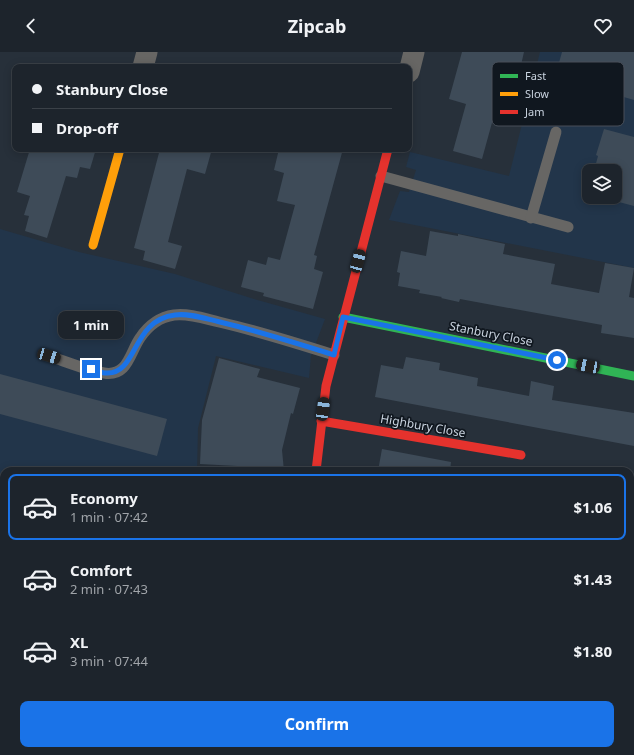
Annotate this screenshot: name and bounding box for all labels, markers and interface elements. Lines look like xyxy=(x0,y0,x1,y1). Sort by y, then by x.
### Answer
text: Zipcab xyxy=(288,14,346,38)
icon: back xyxy=(20,15,42,37)
icon: heart xyxy=(592,15,614,37)
legend xyxy=(492,62,624,126)
text: Fast xyxy=(525,68,546,83)
text: Stanbury Close xyxy=(56,79,168,99)
text: Slow xyxy=(525,86,549,101)
text: Jam xyxy=(524,104,544,119)
text: Drop-off xyxy=(56,118,118,138)
map controls xyxy=(582,164,622,204)
button: layers xyxy=(582,164,622,204)
car xyxy=(349,248,367,274)
callout: 1 min xyxy=(58,311,124,339)
text: 1 min xyxy=(73,316,109,334)
street label: Stanbury Close xyxy=(448,317,534,350)
car xyxy=(36,347,62,365)
route start xyxy=(548,351,566,369)
car xyxy=(575,358,601,374)
route end xyxy=(82,360,100,378)
car xyxy=(315,396,331,422)
street label: Highbury Close xyxy=(379,410,467,441)
text: Economy xyxy=(70,488,138,508)
icon: car xyxy=(22,489,58,525)
text: $1.06 xyxy=(573,497,612,517)
text: 1 min · 07:42 xyxy=(70,508,148,526)
text: Comfort xyxy=(70,560,132,580)
icon: car xyxy=(22,561,58,597)
text: $1.43 xyxy=(573,569,612,589)
text: 2 min · 07:43 xyxy=(70,580,148,598)
text: XL xyxy=(70,632,88,652)
icon: car xyxy=(22,633,58,669)
text: $1.80 xyxy=(573,641,612,661)
text: 3 min · 07:44 xyxy=(70,652,148,670)
button: Confirm xyxy=(20,701,614,747)

